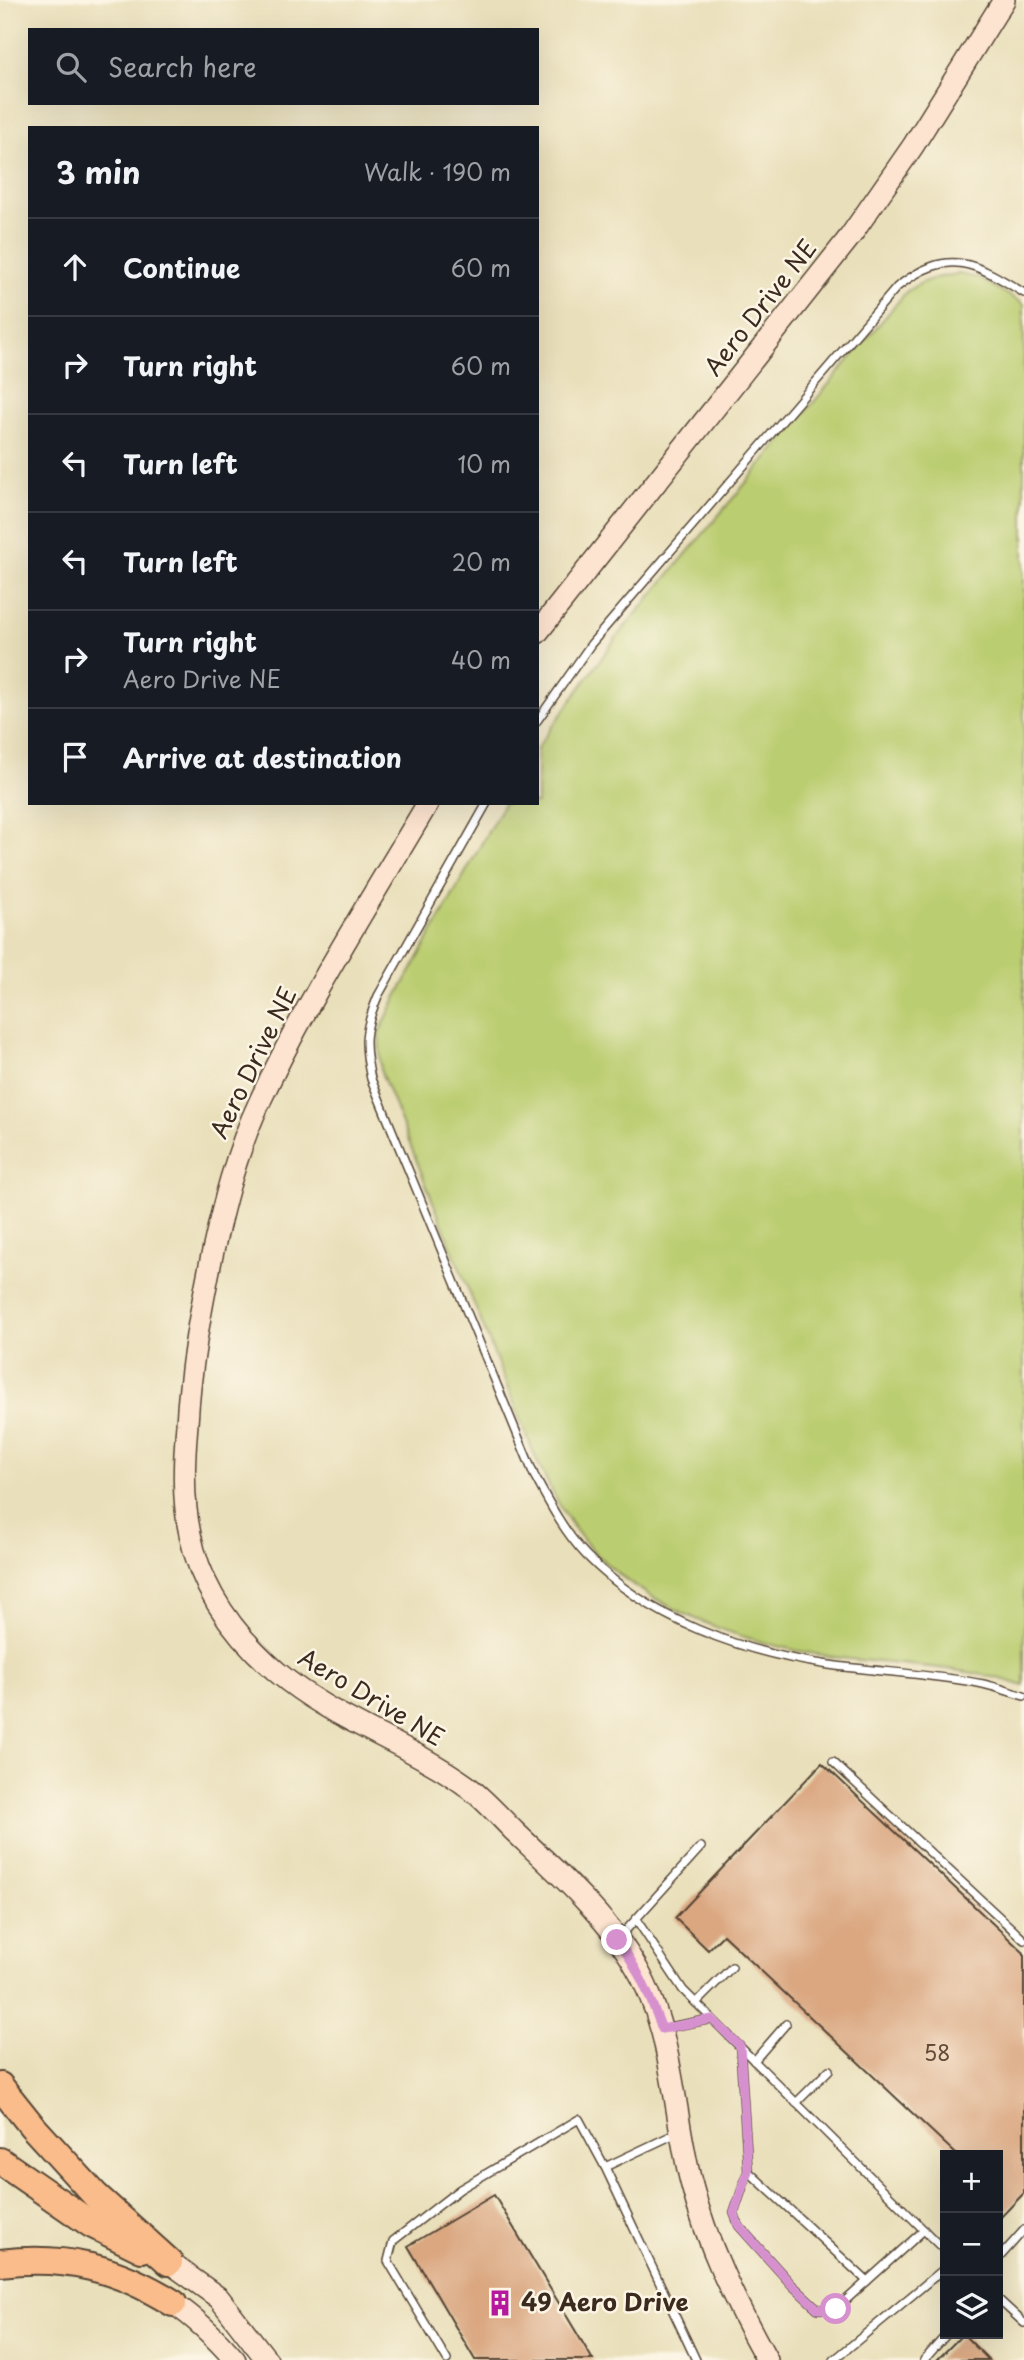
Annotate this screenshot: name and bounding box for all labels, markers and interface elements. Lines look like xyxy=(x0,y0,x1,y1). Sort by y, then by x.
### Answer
search box xyxy=(28,28,539,105)
text: Search here xyxy=(108,47,257,86)
icon: search xyxy=(52,48,90,86)
text: 3 min xyxy=(56,149,141,194)
text: Walk · 190 m xyxy=(364,154,511,189)
street label: Aero Drive NE xyxy=(695,231,824,383)
icon: ahead xyxy=(56,248,94,286)
text: Continue xyxy=(123,248,240,287)
text: 60 m xyxy=(451,250,511,285)
icon: right xyxy=(56,346,94,384)
text: Turn right xyxy=(123,346,257,385)
text: 60 m xyxy=(451,348,511,383)
icon: left xyxy=(56,444,94,482)
text: Turn left xyxy=(123,444,238,483)
text: 10 m xyxy=(457,446,511,481)
icon: left xyxy=(56,542,94,580)
text: Turn left xyxy=(123,542,238,581)
text: 20 m xyxy=(452,544,511,579)
text: Turn right xyxy=(123,622,257,661)
icon: right xyxy=(56,640,94,678)
text: 40 m xyxy=(451,642,511,677)
text: Aero Drive NE xyxy=(123,661,281,696)
icon: arrive xyxy=(56,738,94,776)
text: Arrive at destination xyxy=(123,738,402,777)
street label: Aero Drive NE xyxy=(200,980,304,1144)
street label: Aero Drive NE xyxy=(292,1638,452,1754)
route end xyxy=(601,1924,632,1955)
house number: 58 xyxy=(924,2036,950,2068)
map controls xyxy=(940,2150,1003,2339)
button: + xyxy=(940,2150,1003,2213)
button: − xyxy=(940,2213,1003,2276)
button: layers xyxy=(940,2276,1003,2339)
place label: 49 Aero Drive xyxy=(521,2283,689,2319)
building icon: 49 Aero Drive xyxy=(485,2288,515,2318)
route start xyxy=(820,2293,851,2324)

